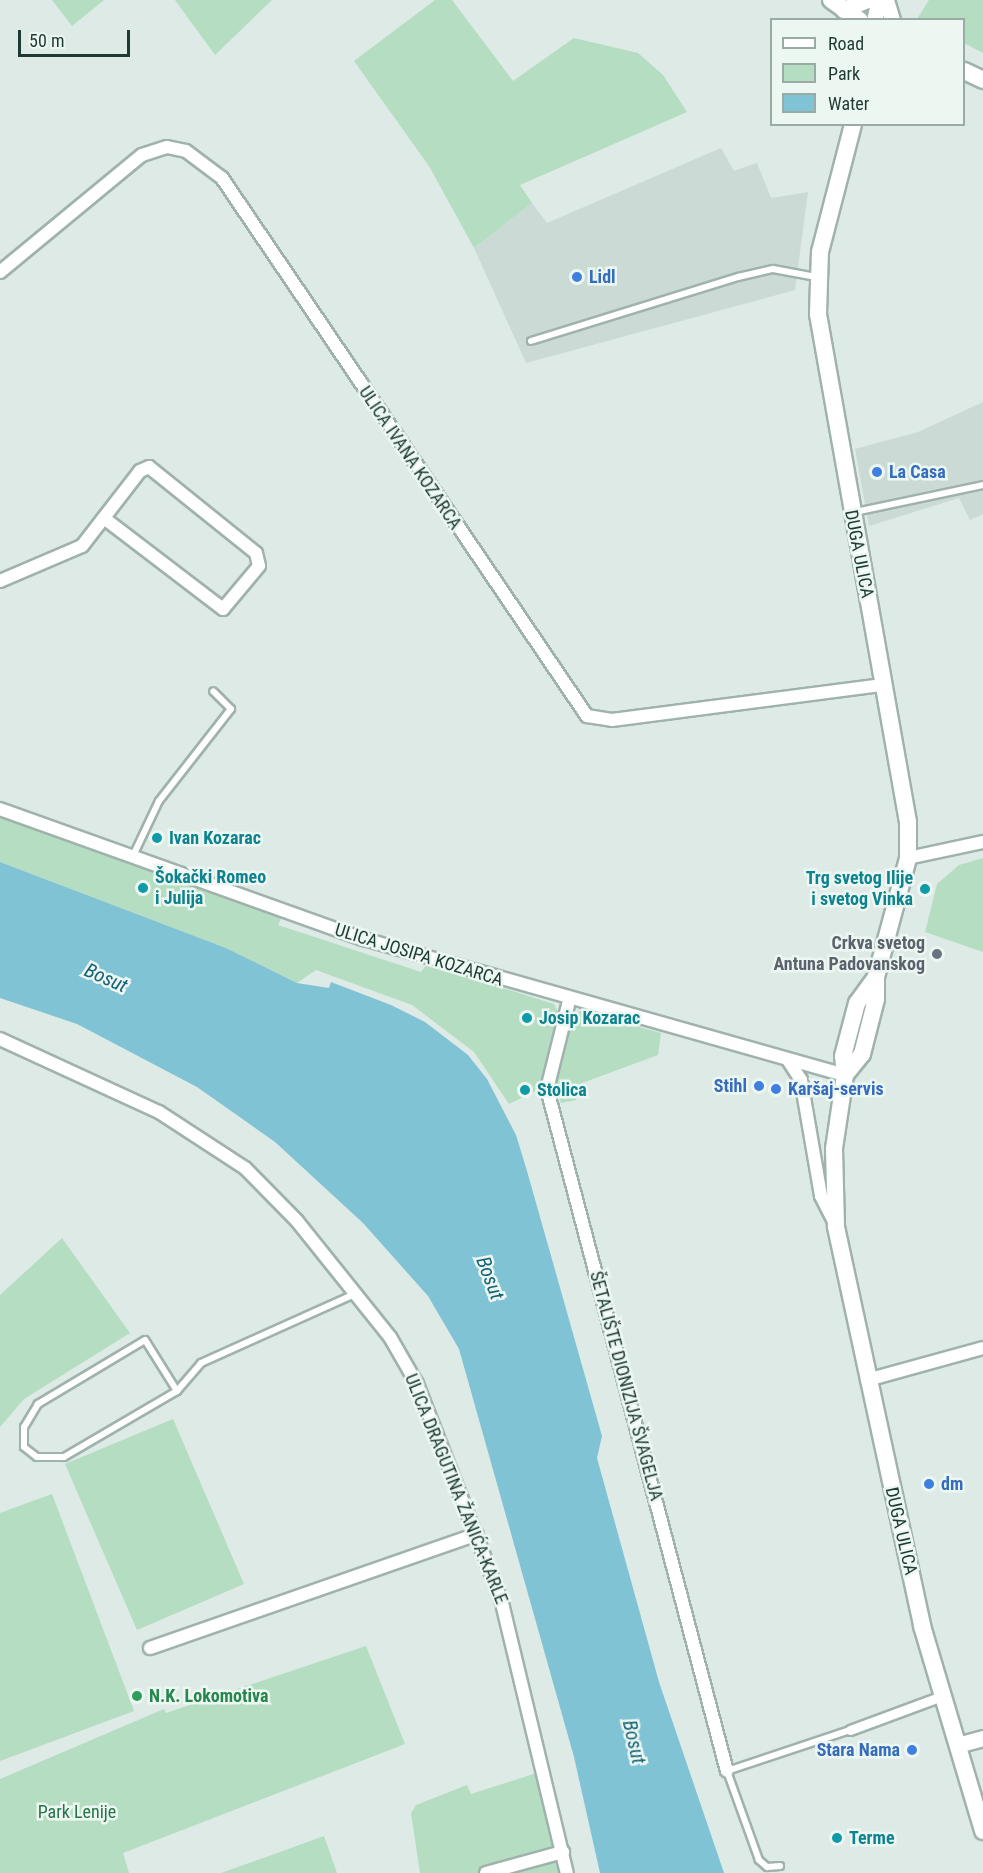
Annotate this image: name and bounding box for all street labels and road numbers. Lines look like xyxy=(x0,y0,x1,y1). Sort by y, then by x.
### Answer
street label: ULICA IVANA KOZARCA xyxy=(354,382,466,534)
street label: DUGA ULICA xyxy=(840,508,878,600)
street label: ULICA JOSIPA KOZARCA xyxy=(332,919,506,991)
street label: ŠETALIŠTE DIONIZIJA ŠVAGELJA xyxy=(585,1269,667,1503)
street label: ULICA DRAGUTINA ŽANIĆA-KARLE xyxy=(400,1371,512,1607)
street label: DUGA ULICA xyxy=(880,1485,922,1577)

